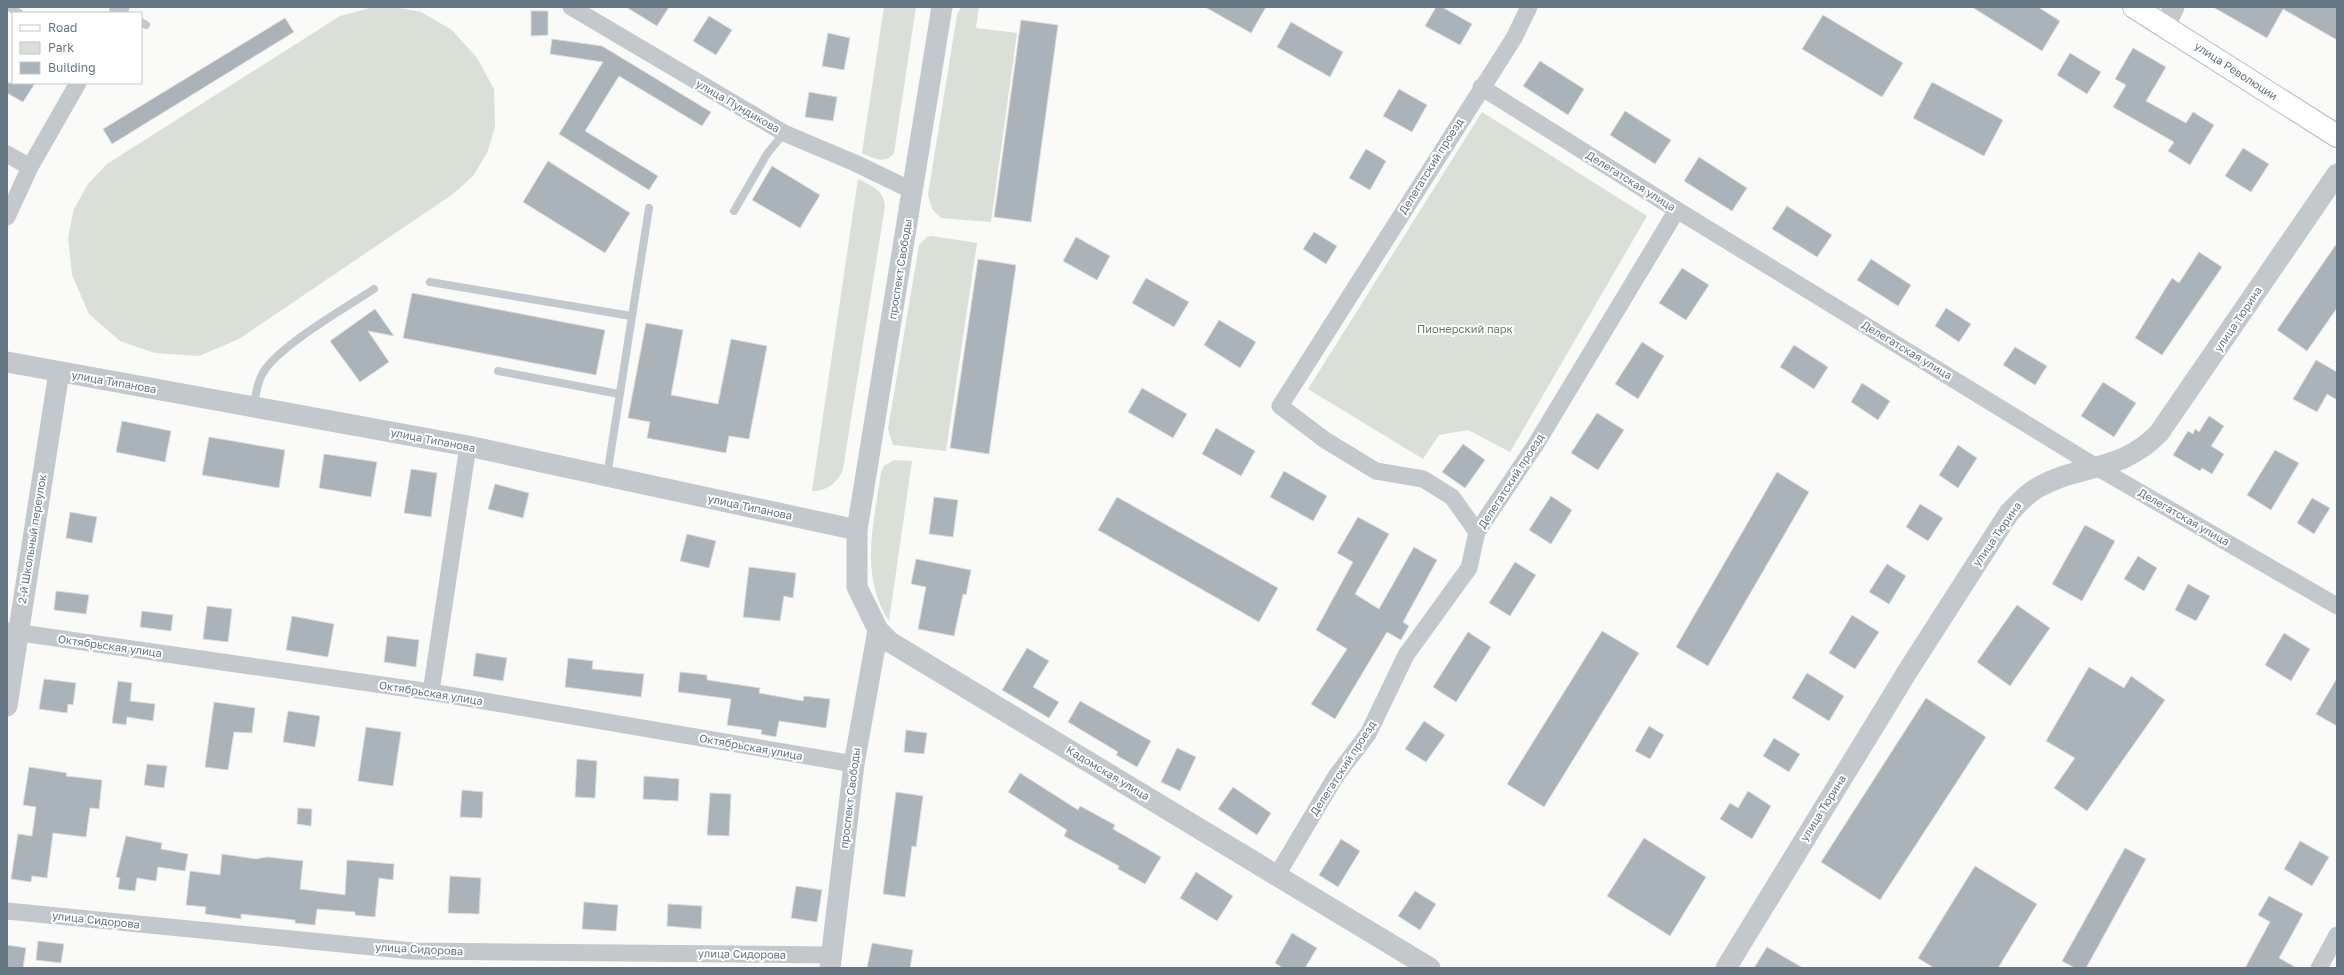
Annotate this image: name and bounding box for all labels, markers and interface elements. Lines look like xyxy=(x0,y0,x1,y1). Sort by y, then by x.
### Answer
legend xyxy=(12,12,142,84)
text: Road xyxy=(48,20,77,35)
street label: улица Революции xyxy=(2192,39,2280,102)
text: Park xyxy=(48,40,74,55)
text: Building xyxy=(48,60,96,75)
street label: улица Пундикова xyxy=(694,76,782,135)
street label: Делегатский проезд xyxy=(1396,115,1466,216)
street label: Делегатская улица xyxy=(1584,148,1678,213)
street label: проспект Свободы xyxy=(885,218,914,320)
street label: улица Тюрина xyxy=(2211,284,2264,354)
street label: Делегатская улица xyxy=(1860,317,1955,382)
park label: Пионерский парк xyxy=(1417,322,1514,335)
street label: улица Типанова xyxy=(71,368,158,395)
street label: улица Типанова xyxy=(390,425,477,454)
street label: Делегатский проезд xyxy=(1475,431,1546,531)
street label: 2-й Школьный переулок xyxy=(15,473,48,605)
street label: Делегатская улица xyxy=(2136,485,2232,548)
street label: улица Типанова xyxy=(707,491,794,522)
street label: улица Тюрина xyxy=(1970,499,2024,568)
street label: Октябрьская улица xyxy=(57,632,163,659)
street label: Октябрьская улица xyxy=(378,678,484,707)
street label: Делегатский проезд xyxy=(1307,718,1378,818)
street label: Октябрьская улица xyxy=(698,731,804,762)
street label: Кадомская улица xyxy=(1064,743,1152,803)
street label: проспект Свободы xyxy=(837,747,862,849)
street label: улица Тюрина xyxy=(1797,772,1848,843)
street label: улица Сидорова xyxy=(51,908,141,931)
street label: улица Сидорова xyxy=(375,940,463,957)
street label: улица Сидорова xyxy=(698,946,786,961)

